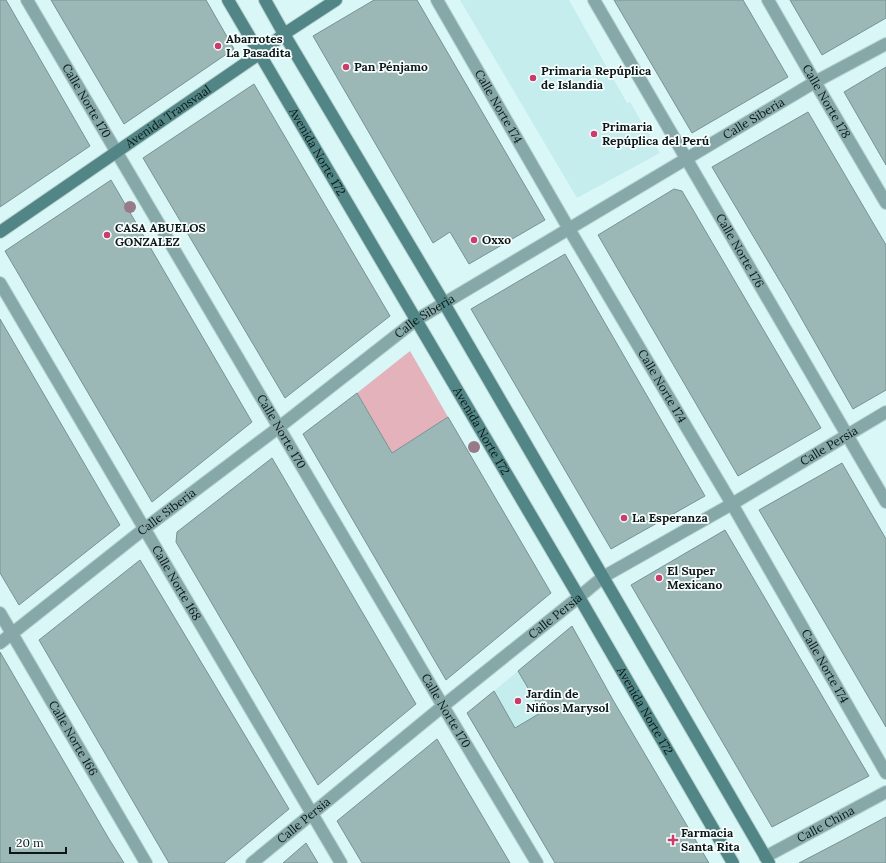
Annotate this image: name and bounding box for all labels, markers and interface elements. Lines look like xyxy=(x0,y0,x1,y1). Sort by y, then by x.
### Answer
place label: Abarrotes La Pasadita xyxy=(226,31,292,60)
marker: Abarrotes La Pasadita xyxy=(213,41,223,51)
place label: Pan Pénjamo xyxy=(354,59,428,74)
street label: Calle Norte 170 xyxy=(59,61,115,140)
street label: Calle Norte 178 xyxy=(799,61,854,141)
marker: Pan Pénjamo xyxy=(341,62,351,72)
place label: Primaria Repúplica de Islandia xyxy=(541,63,652,92)
street label: Calle Norte 174 xyxy=(472,67,526,146)
marker: Primaria Repúplica de Islandia xyxy=(528,73,538,83)
street label: Avenida Transvaal xyxy=(121,81,213,151)
street label: Calle Siberia xyxy=(720,94,787,142)
street label: Avenida Norte 172 xyxy=(286,104,349,198)
place label: Primaria Repúplica del Perú xyxy=(602,119,710,148)
marker: Primaria Repúplica del Perú xyxy=(589,129,599,139)
street label: Calle Norte 176 xyxy=(713,211,768,290)
place label: CASA ABUELOS GONZALEZ xyxy=(115,220,206,249)
marker: CASA ABUELOS GONZALEZ xyxy=(102,230,112,240)
place label: Oxxo xyxy=(482,232,511,247)
marker: Oxxo xyxy=(469,235,479,245)
street label: Calle Siberia xyxy=(391,291,457,341)
street label: Calle Norte 174 xyxy=(635,346,690,426)
street label: Avenida Norte 172 xyxy=(450,383,513,477)
street label: Calle Norte 170 xyxy=(254,391,310,471)
street label: Calle Persia xyxy=(797,423,860,469)
street label: Calle Siberia xyxy=(134,485,198,538)
place label: La Esperanza xyxy=(632,510,708,525)
marker: La Esperanza xyxy=(619,513,629,523)
street label: Calle Norte 168 xyxy=(149,543,205,623)
place label: El Super Mexicano xyxy=(667,563,723,592)
marker: El Super Mexicano xyxy=(654,573,664,583)
street label: Calle Persia xyxy=(525,590,585,642)
street label: Calle Norte 174 xyxy=(798,626,853,706)
street label: Avenida Norte 172 xyxy=(613,663,677,757)
street label: Calle Norte 170 xyxy=(419,671,474,750)
place label: Jardín de Niños Marysol xyxy=(526,686,609,715)
marker: Jardín de Niños Marysol xyxy=(513,696,523,706)
street label: Calle Norte 166 xyxy=(46,698,101,778)
street label: Calle Persia xyxy=(274,794,333,846)
street label: Calle China xyxy=(794,802,857,845)
place label: Farmacia Santa Rita xyxy=(681,825,741,854)
scale bar xyxy=(10,829,66,855)
text: 20 m xyxy=(16,835,44,850)
marker: Farmacia Santa Rita xyxy=(668,835,678,845)

